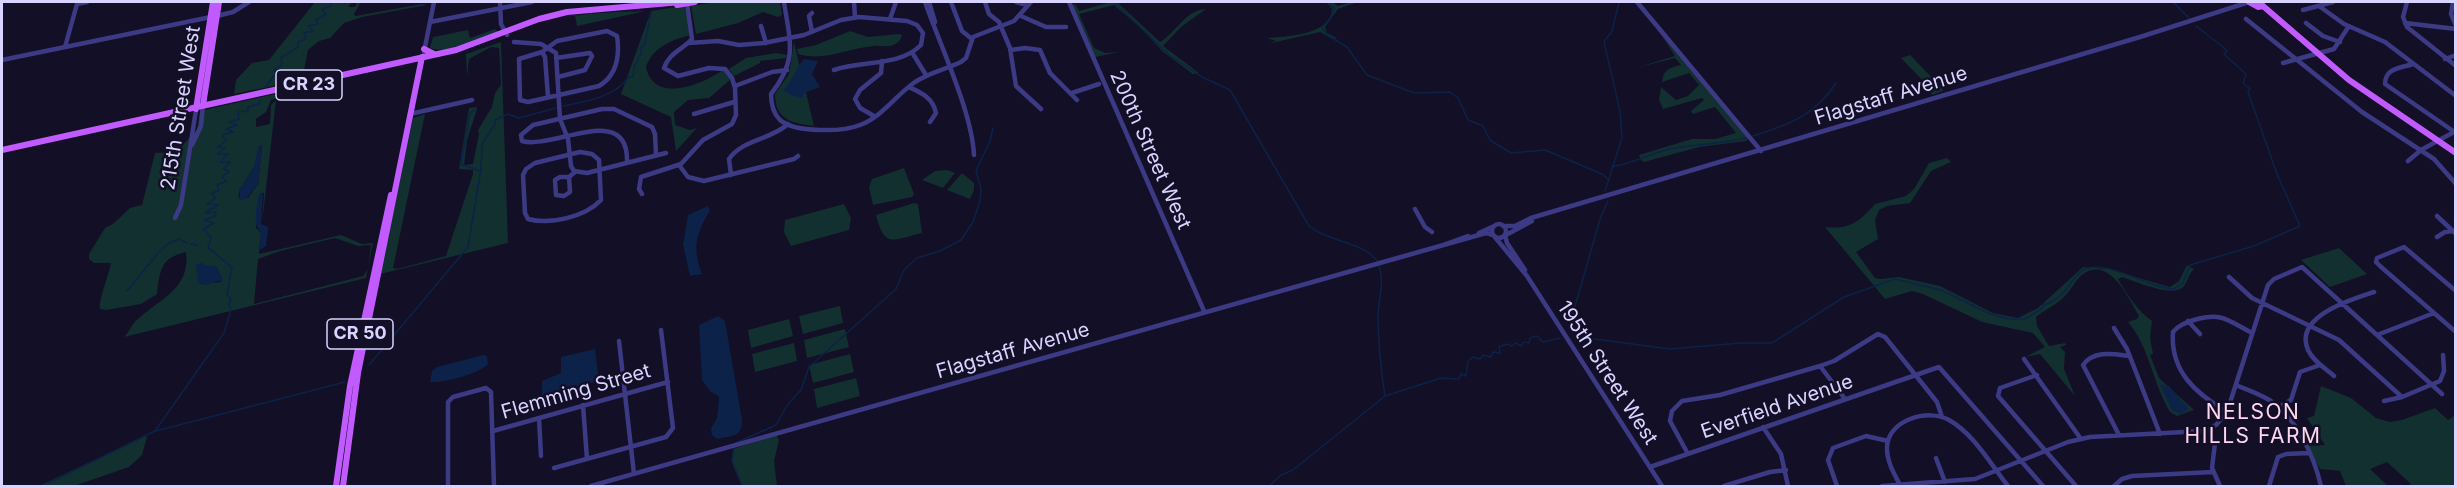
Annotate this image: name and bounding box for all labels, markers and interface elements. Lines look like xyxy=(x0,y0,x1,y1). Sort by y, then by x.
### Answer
street label: 215th Street West xyxy=(156,24,206,192)
street label: Flagstaff Avenue xyxy=(1812,61,1970,131)
street label: 200th Street West xyxy=(1104,67,1196,233)
road number: CR 23 xyxy=(276,70,342,100)
street label: 195th Street West xyxy=(1552,297,1662,449)
street label: Flagstaff Avenue xyxy=(934,318,1092,384)
road number: CR 50 xyxy=(327,319,393,349)
street label: Flemming Street xyxy=(499,359,653,425)
street label: Everfield Avenue xyxy=(1698,370,1856,444)
district label: NELSON HILLS FARM xyxy=(2185,400,2321,450)

